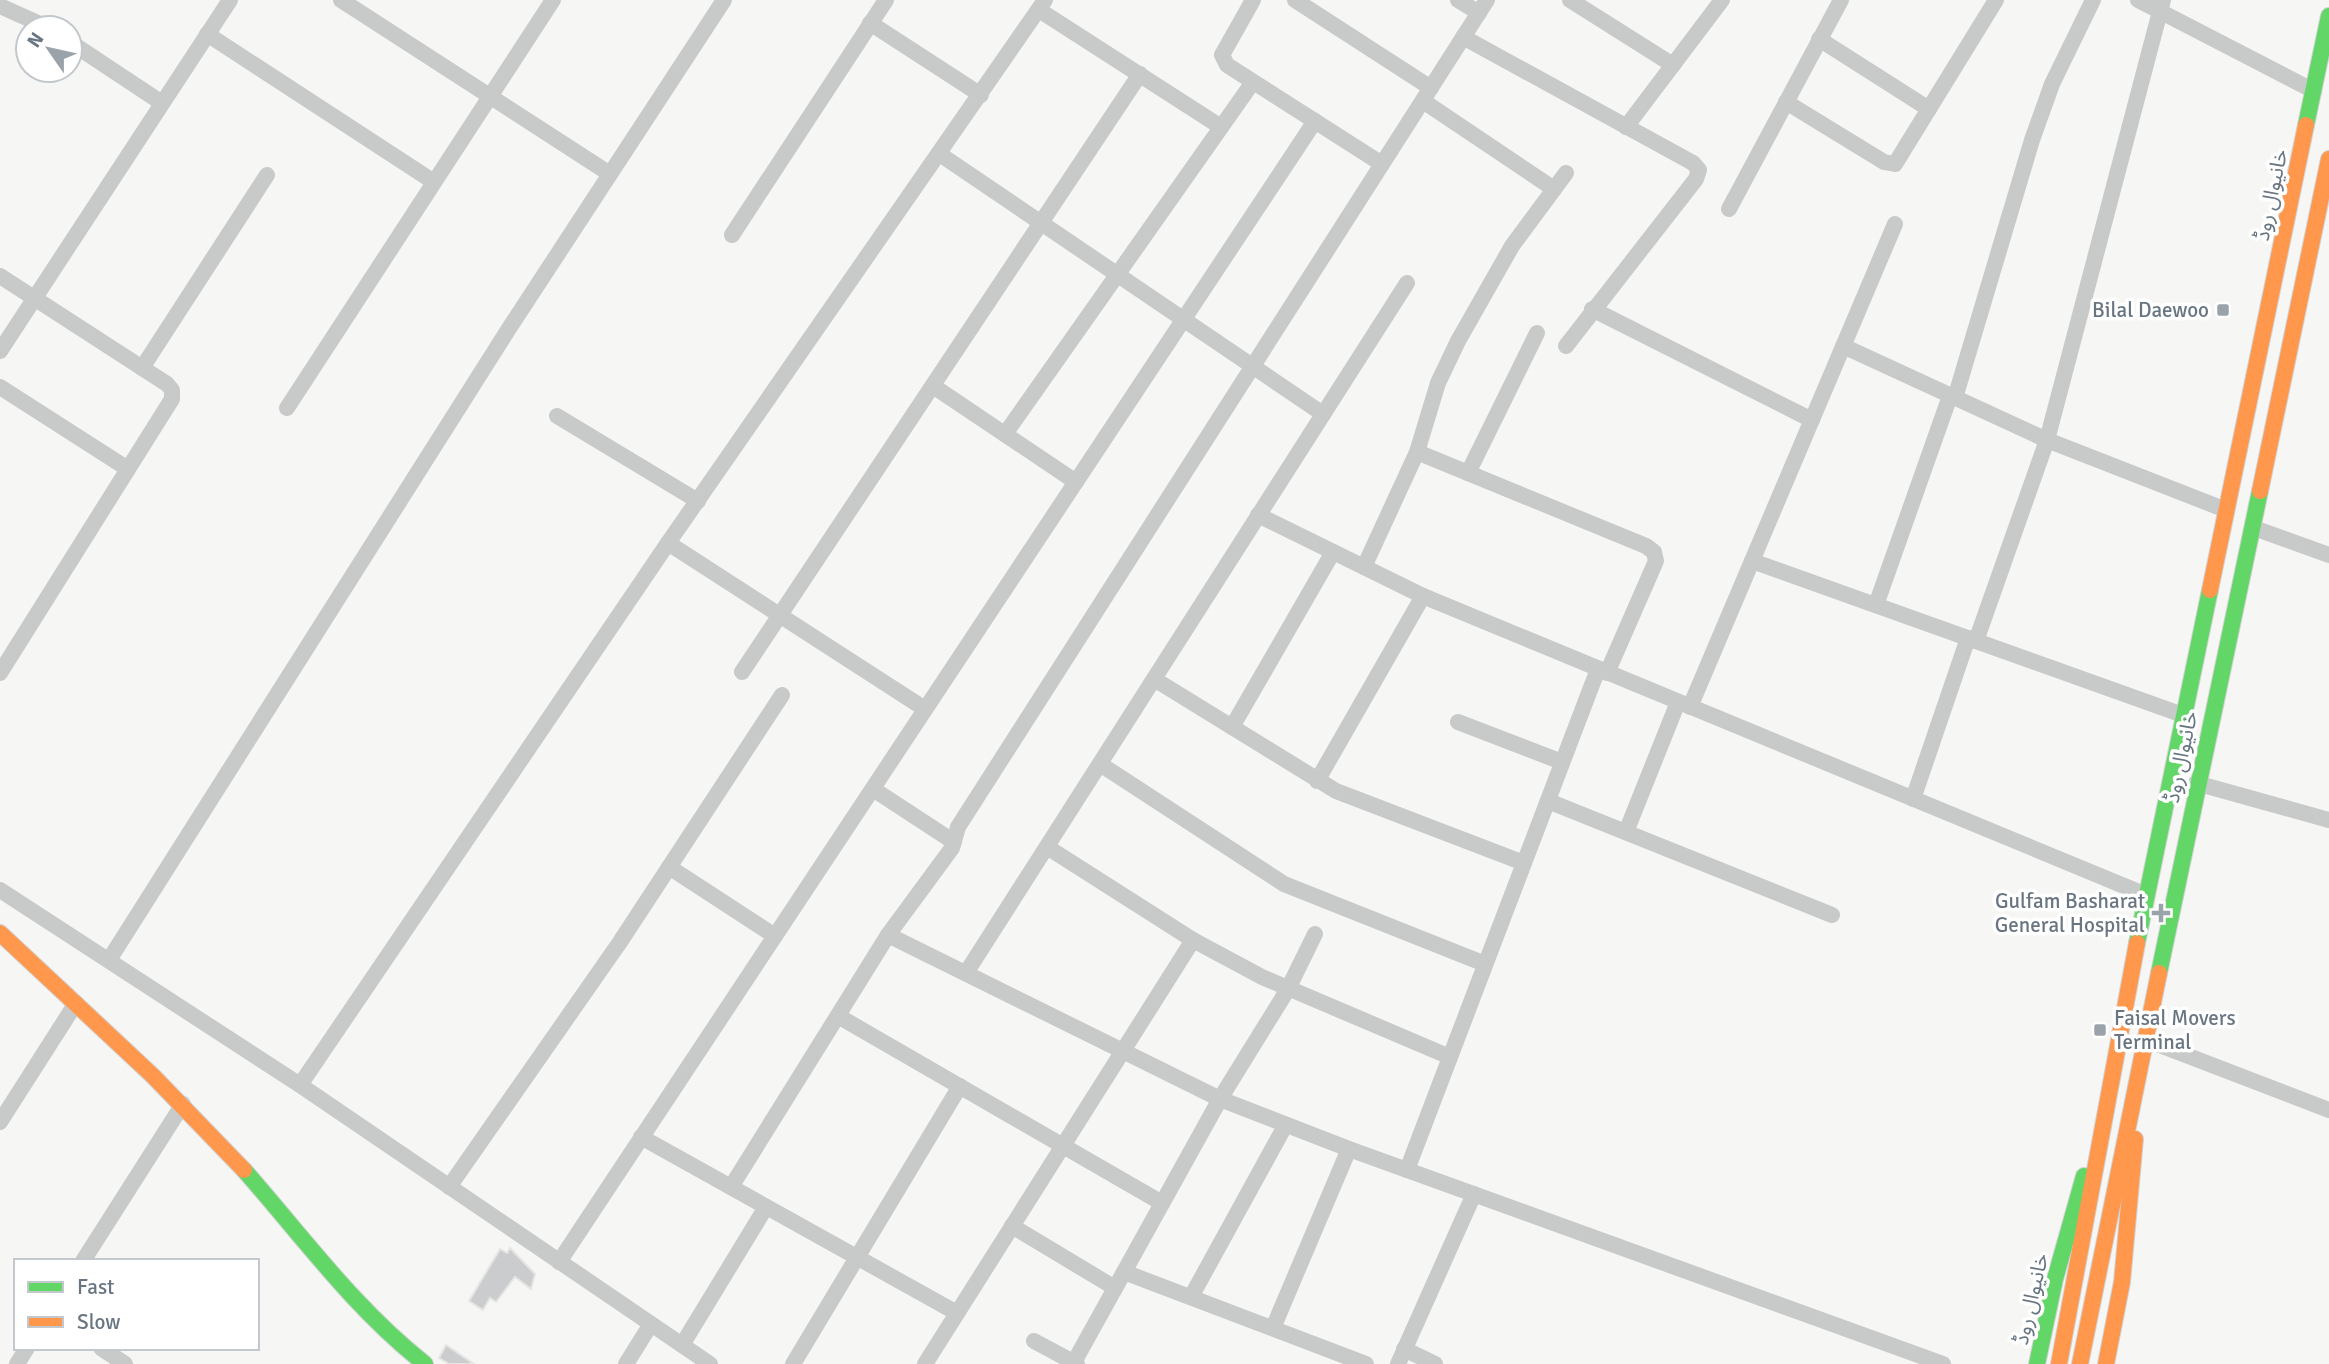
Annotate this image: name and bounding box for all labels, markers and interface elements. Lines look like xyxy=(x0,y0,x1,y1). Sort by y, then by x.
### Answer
north arrow xyxy=(14,14,84,84)
text: N xyxy=(22,28,49,52)
street label: خانیوال روڈ xyxy=(2249,147,2293,243)
place label: Bilal Daewoo xyxy=(2092,297,2209,323)
marker: Bilal Daewoo xyxy=(2215,302,2231,318)
street label: خانیوال روڈ xyxy=(2159,709,2203,805)
place label: Gulfam Basharat General Hospital xyxy=(1995,888,2145,938)
marker: Gulfam Basharat General Hospital xyxy=(2151,903,2171,923)
place label: Faisal Movers Terminal xyxy=(2114,1005,2236,1055)
marker: Faisal Movers Terminal xyxy=(2092,1022,2108,1038)
street label: خانیوال روڈ xyxy=(2008,1251,2054,1347)
legend xyxy=(14,1259,259,1350)
text: Fast xyxy=(77,1274,114,1300)
text: Slow xyxy=(77,1309,121,1335)

